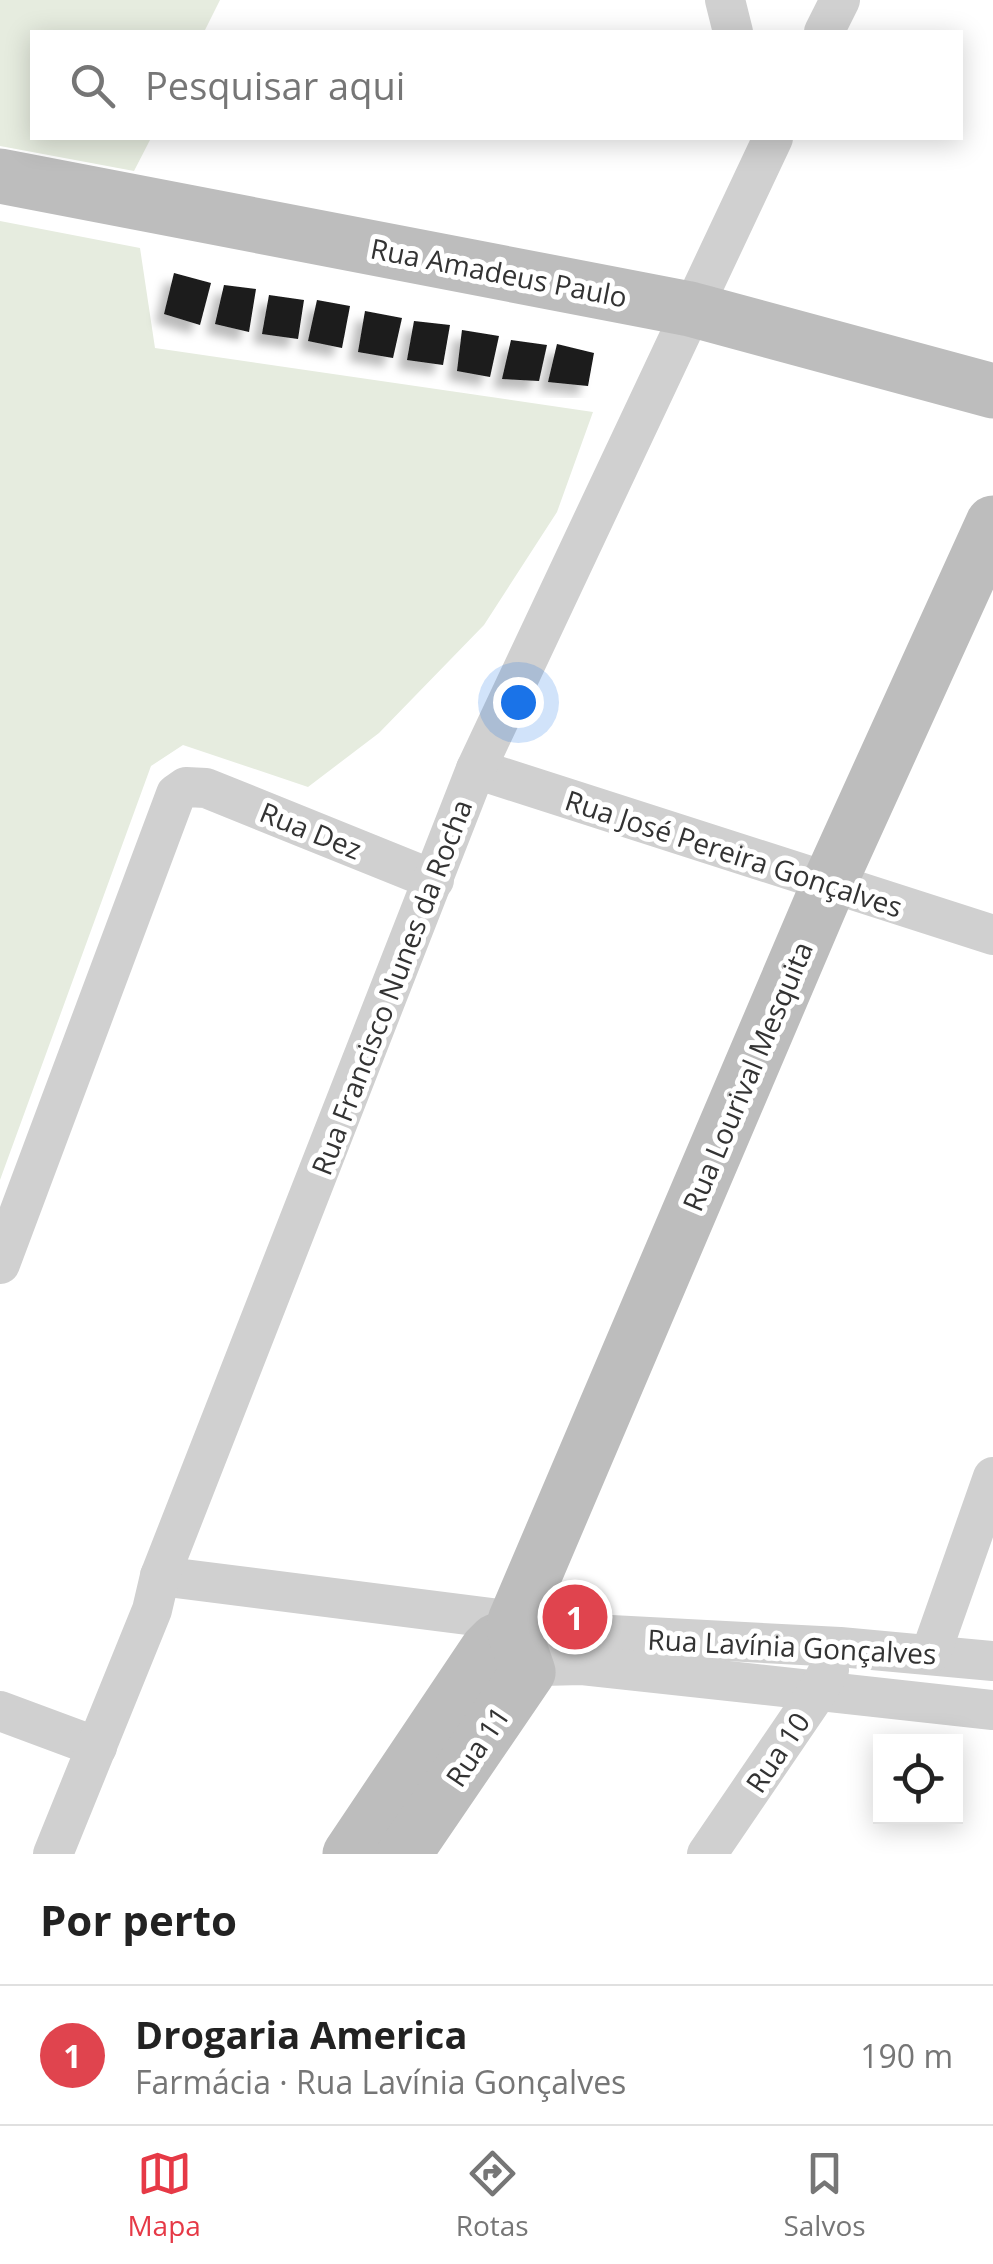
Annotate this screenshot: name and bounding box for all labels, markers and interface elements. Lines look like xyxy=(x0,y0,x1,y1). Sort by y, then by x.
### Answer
search box xyxy=(30,30,963,140)
icon: search xyxy=(65,58,120,113)
text: Pesquisar aqui xyxy=(145,59,405,111)
street label: Rua Amadeus Paulo xyxy=(367,228,631,316)
your location xyxy=(493,677,544,728)
street label: Rua José Pereira Gonçalves xyxy=(560,780,908,926)
street label: Rua Dez xyxy=(255,792,367,868)
street label: Rua Francisco Nunes da Rocha xyxy=(302,794,480,1180)
street label: Rua Lourival Mesquita xyxy=(673,935,821,1217)
pin: 1 xyxy=(542,1580,608,1654)
street label: Rua Lavínia Gonçalves xyxy=(647,1619,937,1673)
street label: Rua 11 xyxy=(436,1698,518,1794)
street label: Rua 10 xyxy=(736,1704,818,1800)
map controls xyxy=(873,1734,963,1824)
button: locate xyxy=(873,1734,963,1824)
text: Por perto xyxy=(40,1891,237,1948)
text: Drogaria America xyxy=(135,2008,467,2060)
text: 1 xyxy=(63,2034,82,2077)
text: 190 m xyxy=(860,2034,953,2077)
text: Farmácia · Rua Lavínia Gonçalves xyxy=(135,2060,626,2103)
tab: Mapa xyxy=(127,2146,201,2244)
tab: Rotas xyxy=(456,2146,529,2244)
tab: Salvos xyxy=(783,2146,866,2244)

